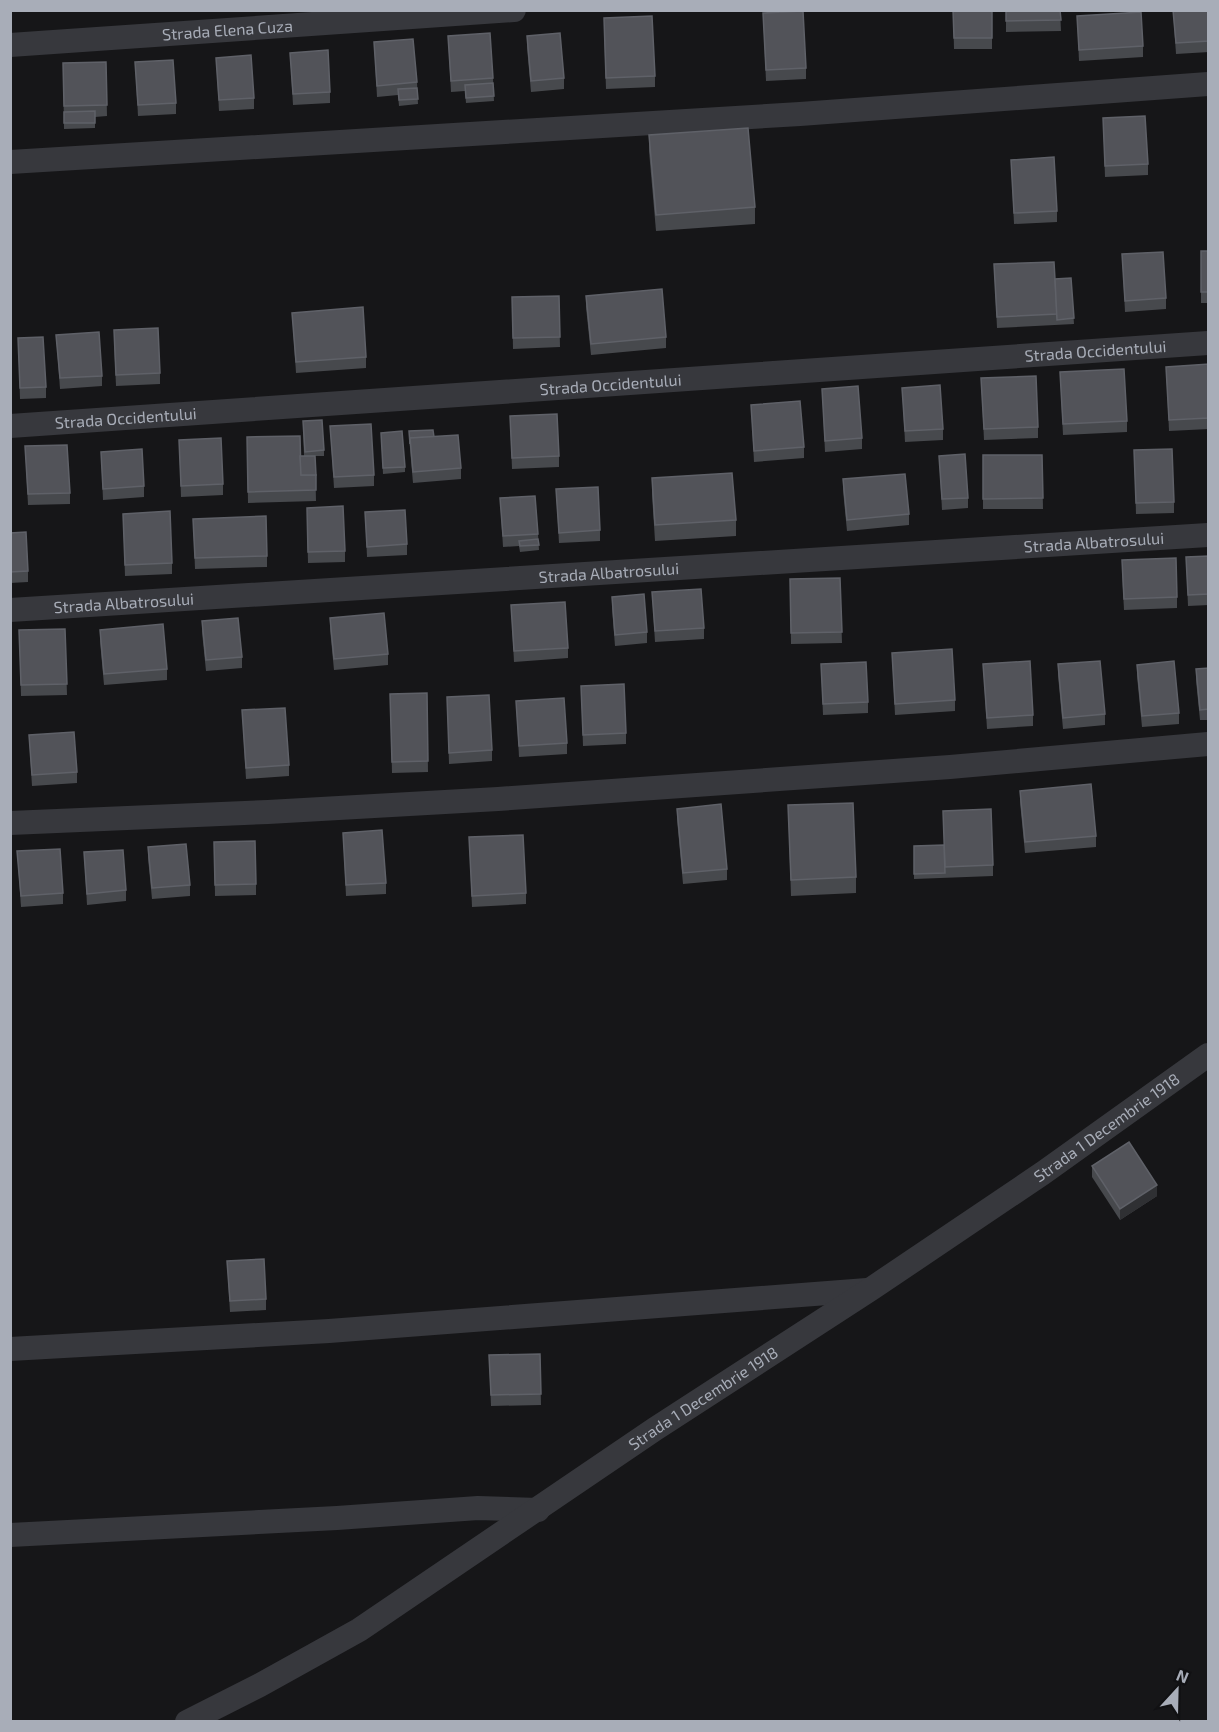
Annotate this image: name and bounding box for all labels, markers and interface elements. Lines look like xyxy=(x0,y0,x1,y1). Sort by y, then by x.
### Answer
street label: Strada Elena Cuza xyxy=(161,15,293,43)
street label: Strada Occidentului xyxy=(1024,336,1167,365)
street label: Strada Occidentului xyxy=(539,370,682,398)
street label: Strada Occidentului xyxy=(54,403,197,432)
street label: Strada Albatrosului xyxy=(1023,528,1165,556)
street label: Strada Albatrosului xyxy=(538,558,680,586)
street label: Strada Albatrosului xyxy=(53,589,194,616)
street label: Strada 1 Decembrie 1918 xyxy=(1030,1069,1183,1186)
street label: Strada 1 Decembrie 1918 xyxy=(624,1342,781,1453)
north arrow xyxy=(1147,1660,1207,1720)
text: N xyxy=(1174,1665,1192,1687)

